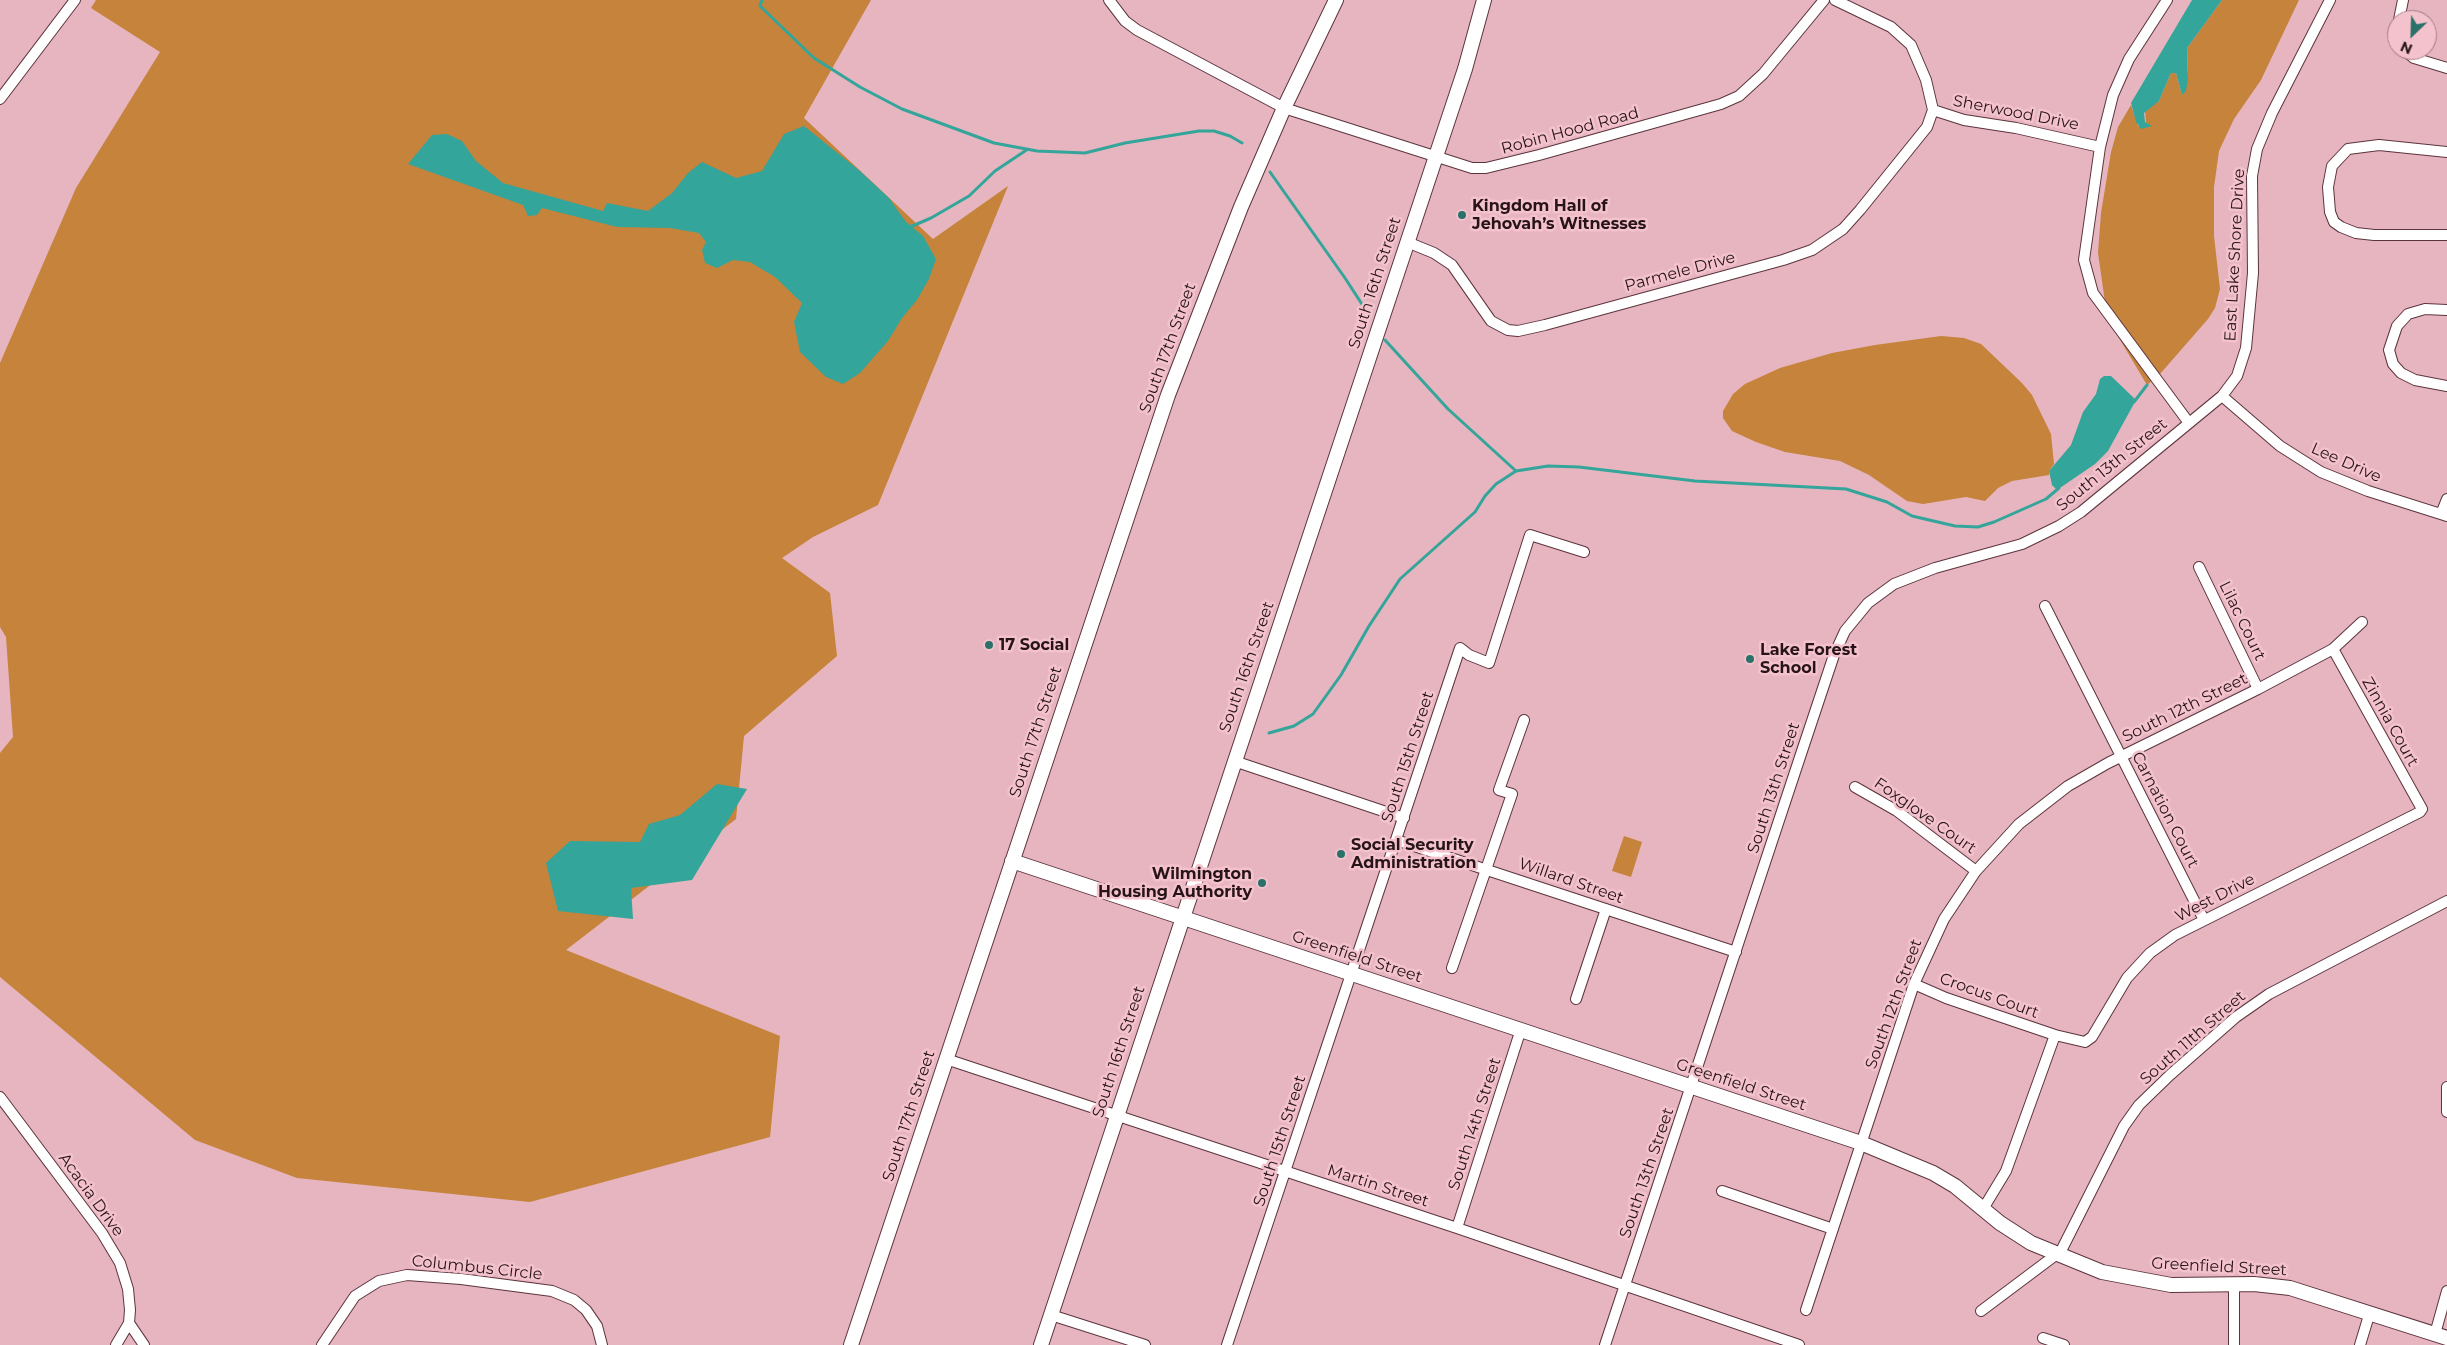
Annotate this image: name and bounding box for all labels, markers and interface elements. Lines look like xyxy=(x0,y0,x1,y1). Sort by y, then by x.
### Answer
north arrow xyxy=(2387,10,2437,60)
text: N xyxy=(2397,37,2415,58)
street label: Sherwood Drive xyxy=(1951,91,2081,135)
street label: Robin Hood Road xyxy=(1499,103,1641,159)
street label: East Lake Shore Drive xyxy=(2221,168,2249,342)
place label: Kingdom Hall of Jehovah’s Witnesses xyxy=(1472,196,1646,234)
marker: Kingdom Hall of Jehovah’s Witnesses xyxy=(1456,209,1468,221)
street label: South 16th Street xyxy=(1345,215,1405,351)
street label: Parmele Drive xyxy=(1623,248,1737,296)
street label: South 17th Street xyxy=(1136,280,1200,416)
street label: South 13th Street xyxy=(2053,414,2171,516)
street label: Lee Drive xyxy=(2308,439,2384,487)
street label: Lilac Court xyxy=(2215,578,2269,664)
street label: South 16th Street xyxy=(1216,599,1278,735)
place label: 17 Social xyxy=(999,635,1069,655)
marker: 17 Social xyxy=(983,639,995,651)
place label: Lake Forest School xyxy=(1760,640,1857,678)
marker: Lake Forest School xyxy=(1744,653,1756,665)
street label: South 17th Street xyxy=(1006,664,1066,800)
street label: South 12th Street xyxy=(2119,669,2251,747)
street label: Zinnia Court xyxy=(2358,674,2422,770)
street label: South 15th Street xyxy=(1378,689,1438,825)
street label: South 13th Street xyxy=(1744,720,1804,856)
street label: Carnation Court xyxy=(2127,749,2203,871)
street label: Foxglove Court xyxy=(1870,774,1980,858)
place label: Social Security Administration xyxy=(1351,835,1477,873)
marker: Social Security Administration xyxy=(1335,848,1347,860)
street label: Willard Street xyxy=(1516,854,1626,908)
place label: Wilmington Housing Authority xyxy=(1098,864,1252,902)
street label: West Drive xyxy=(2172,870,2258,926)
marker: Wilmington Housing Authority xyxy=(1256,877,1268,889)
street label: Greenfield Street xyxy=(1289,927,1425,987)
street label: South 12th Street xyxy=(1862,936,1926,1072)
street label: Crocus Court xyxy=(1937,969,2041,1023)
street label: South 16th Street xyxy=(1089,984,1149,1120)
street label: South 11th Street xyxy=(2136,987,2250,1089)
street label: South 17th Street xyxy=(879,1048,939,1184)
street label: South 14th Street xyxy=(1444,1055,1506,1193)
street label: Greenfield Street xyxy=(1673,1055,1809,1115)
street label: South 15th Street xyxy=(1250,1073,1310,1209)
street label: South 13th Street xyxy=(1616,1105,1678,1241)
street label: Acacia Drive xyxy=(54,1149,128,1241)
street label: Martin Street xyxy=(1325,1161,1431,1211)
street label: Columbus Circle xyxy=(411,1252,543,1284)
street label: Greenfield Street xyxy=(2151,1254,2287,1280)

